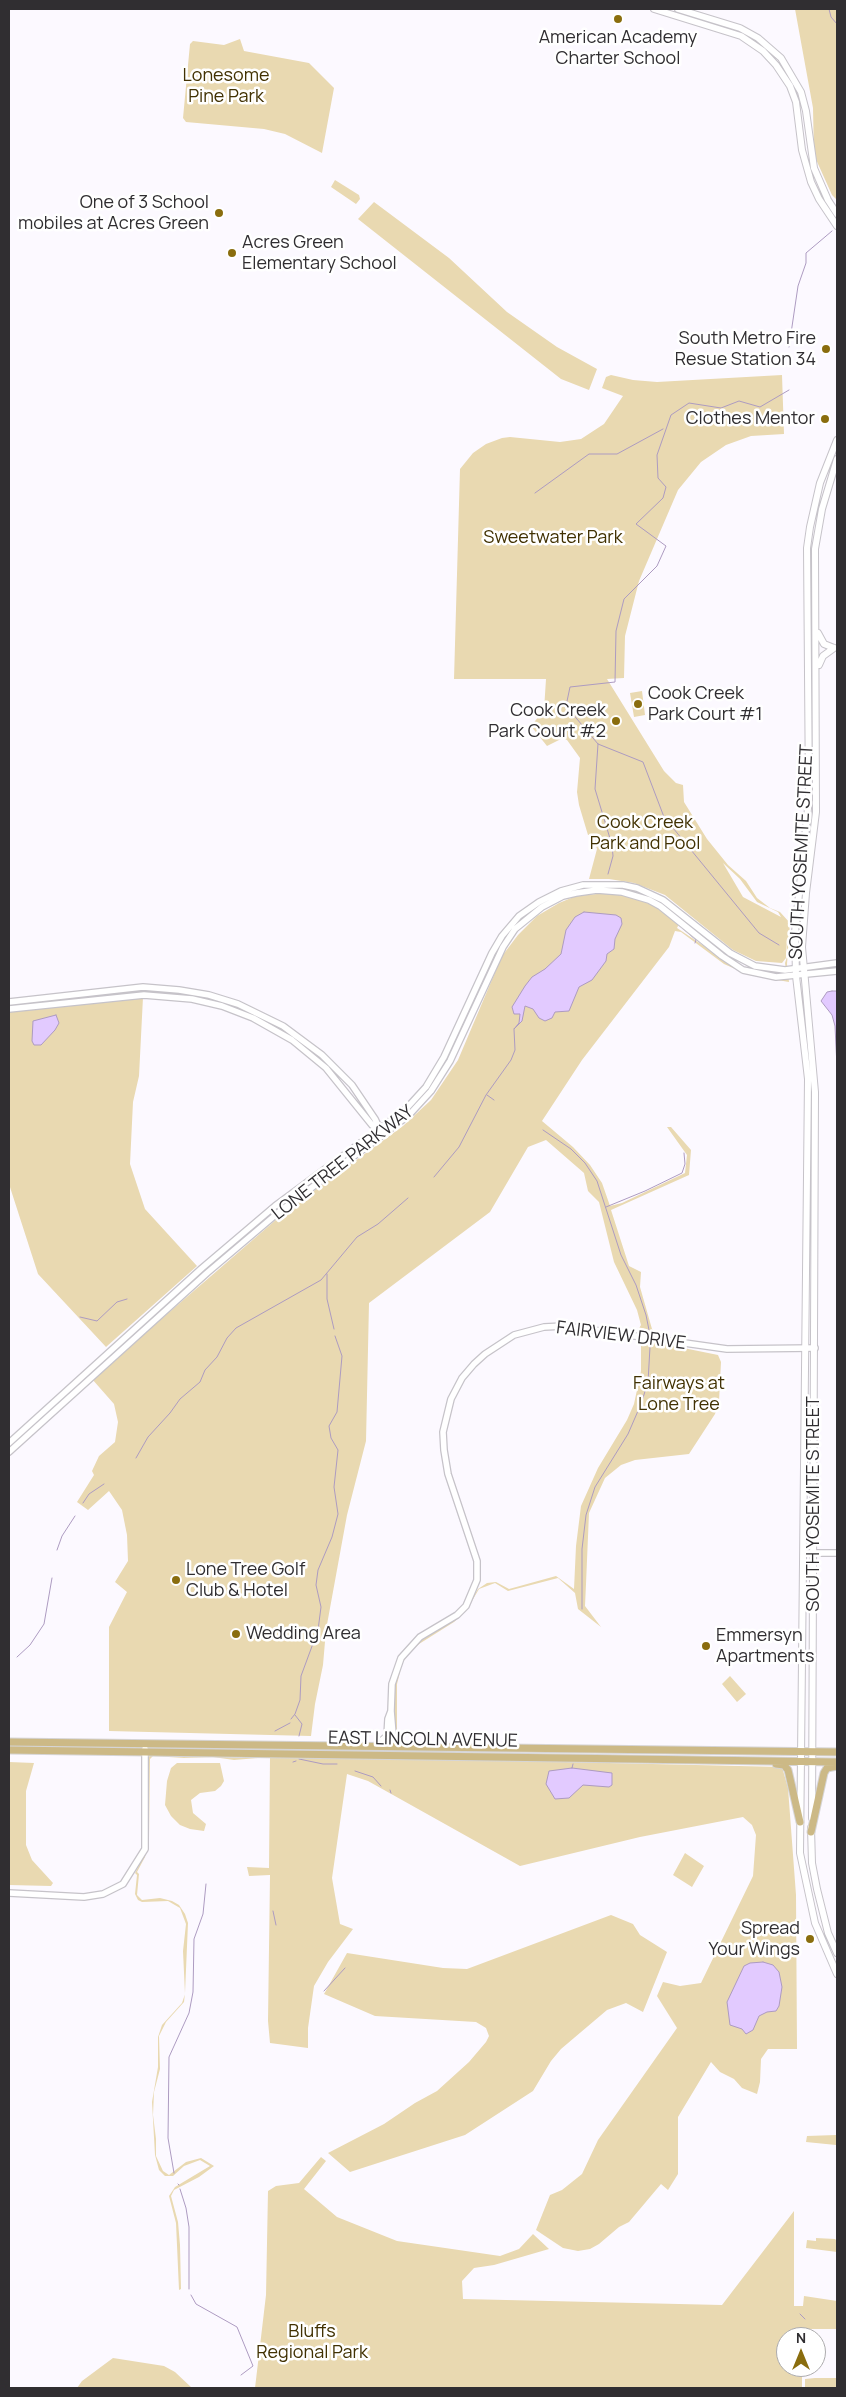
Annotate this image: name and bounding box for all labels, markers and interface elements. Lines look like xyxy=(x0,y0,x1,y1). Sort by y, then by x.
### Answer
marker: American Academy Charter School xyxy=(612,13,624,25)
place label: American Academy Charter School xyxy=(539,27,697,70)
park label: Lonesome Pine Park xyxy=(183,65,269,108)
place label: One of 3 School mobiles at Acres Green xyxy=(18,192,209,234)
marker: One of 3 School mobiles at Acres Green xyxy=(213,207,225,219)
place label: Acres Green Elementary School xyxy=(242,232,397,274)
marker: Acres Green Elementary School xyxy=(226,247,238,259)
place label: South Metro Fire Resue Station 34 xyxy=(675,328,816,370)
marker: South Metro Fire Resue Station 34 xyxy=(820,343,832,355)
place label: Clothes Mentor xyxy=(686,408,815,430)
marker: Clothes Mentor xyxy=(819,413,831,425)
park label: Sweetwater Park xyxy=(483,527,623,549)
place label: Cook Creek Park Court #1 xyxy=(648,683,763,726)
marker: Cook Creek Park Court #1 xyxy=(632,698,644,710)
place label: Cook Creek Park Court #2 xyxy=(488,700,606,742)
marker: Cook Creek Park Court #2 xyxy=(610,715,622,727)
street label: SOUTH YOSEMITE STREET xyxy=(786,744,818,960)
park label: Cook Creek Park and Pool xyxy=(590,812,700,854)
street label: LONE TREE PARKWAY xyxy=(268,1101,418,1225)
street label: FAIRVIEW DRIVE xyxy=(555,1317,687,1355)
park label: Fairways at Lone Tree xyxy=(633,1373,725,1416)
street label: SOUTH YOSEMITE STREET xyxy=(803,1396,825,1612)
place label: Lone Tree Golf Club & Hotel xyxy=(186,1559,305,1602)
marker: Lone Tree Golf Club & Hotel xyxy=(170,1574,182,1586)
place label: Wedding Area xyxy=(246,1623,361,1645)
place label: Emmersyn Apartments xyxy=(716,1625,815,1668)
marker: Wedding Area xyxy=(230,1628,242,1640)
marker: Emmersyn Apartments xyxy=(700,1640,712,1652)
street label: EAST LINCOLN AVENUE xyxy=(328,1728,518,1752)
place label: Spread Your Wings xyxy=(709,1918,800,1960)
marker: Spread Your Wings xyxy=(804,1933,816,1945)
park label: Bluffs Regional Park xyxy=(256,2321,368,2364)
north arrow xyxy=(776,2327,826,2377)
text: N xyxy=(796,2328,806,2347)

